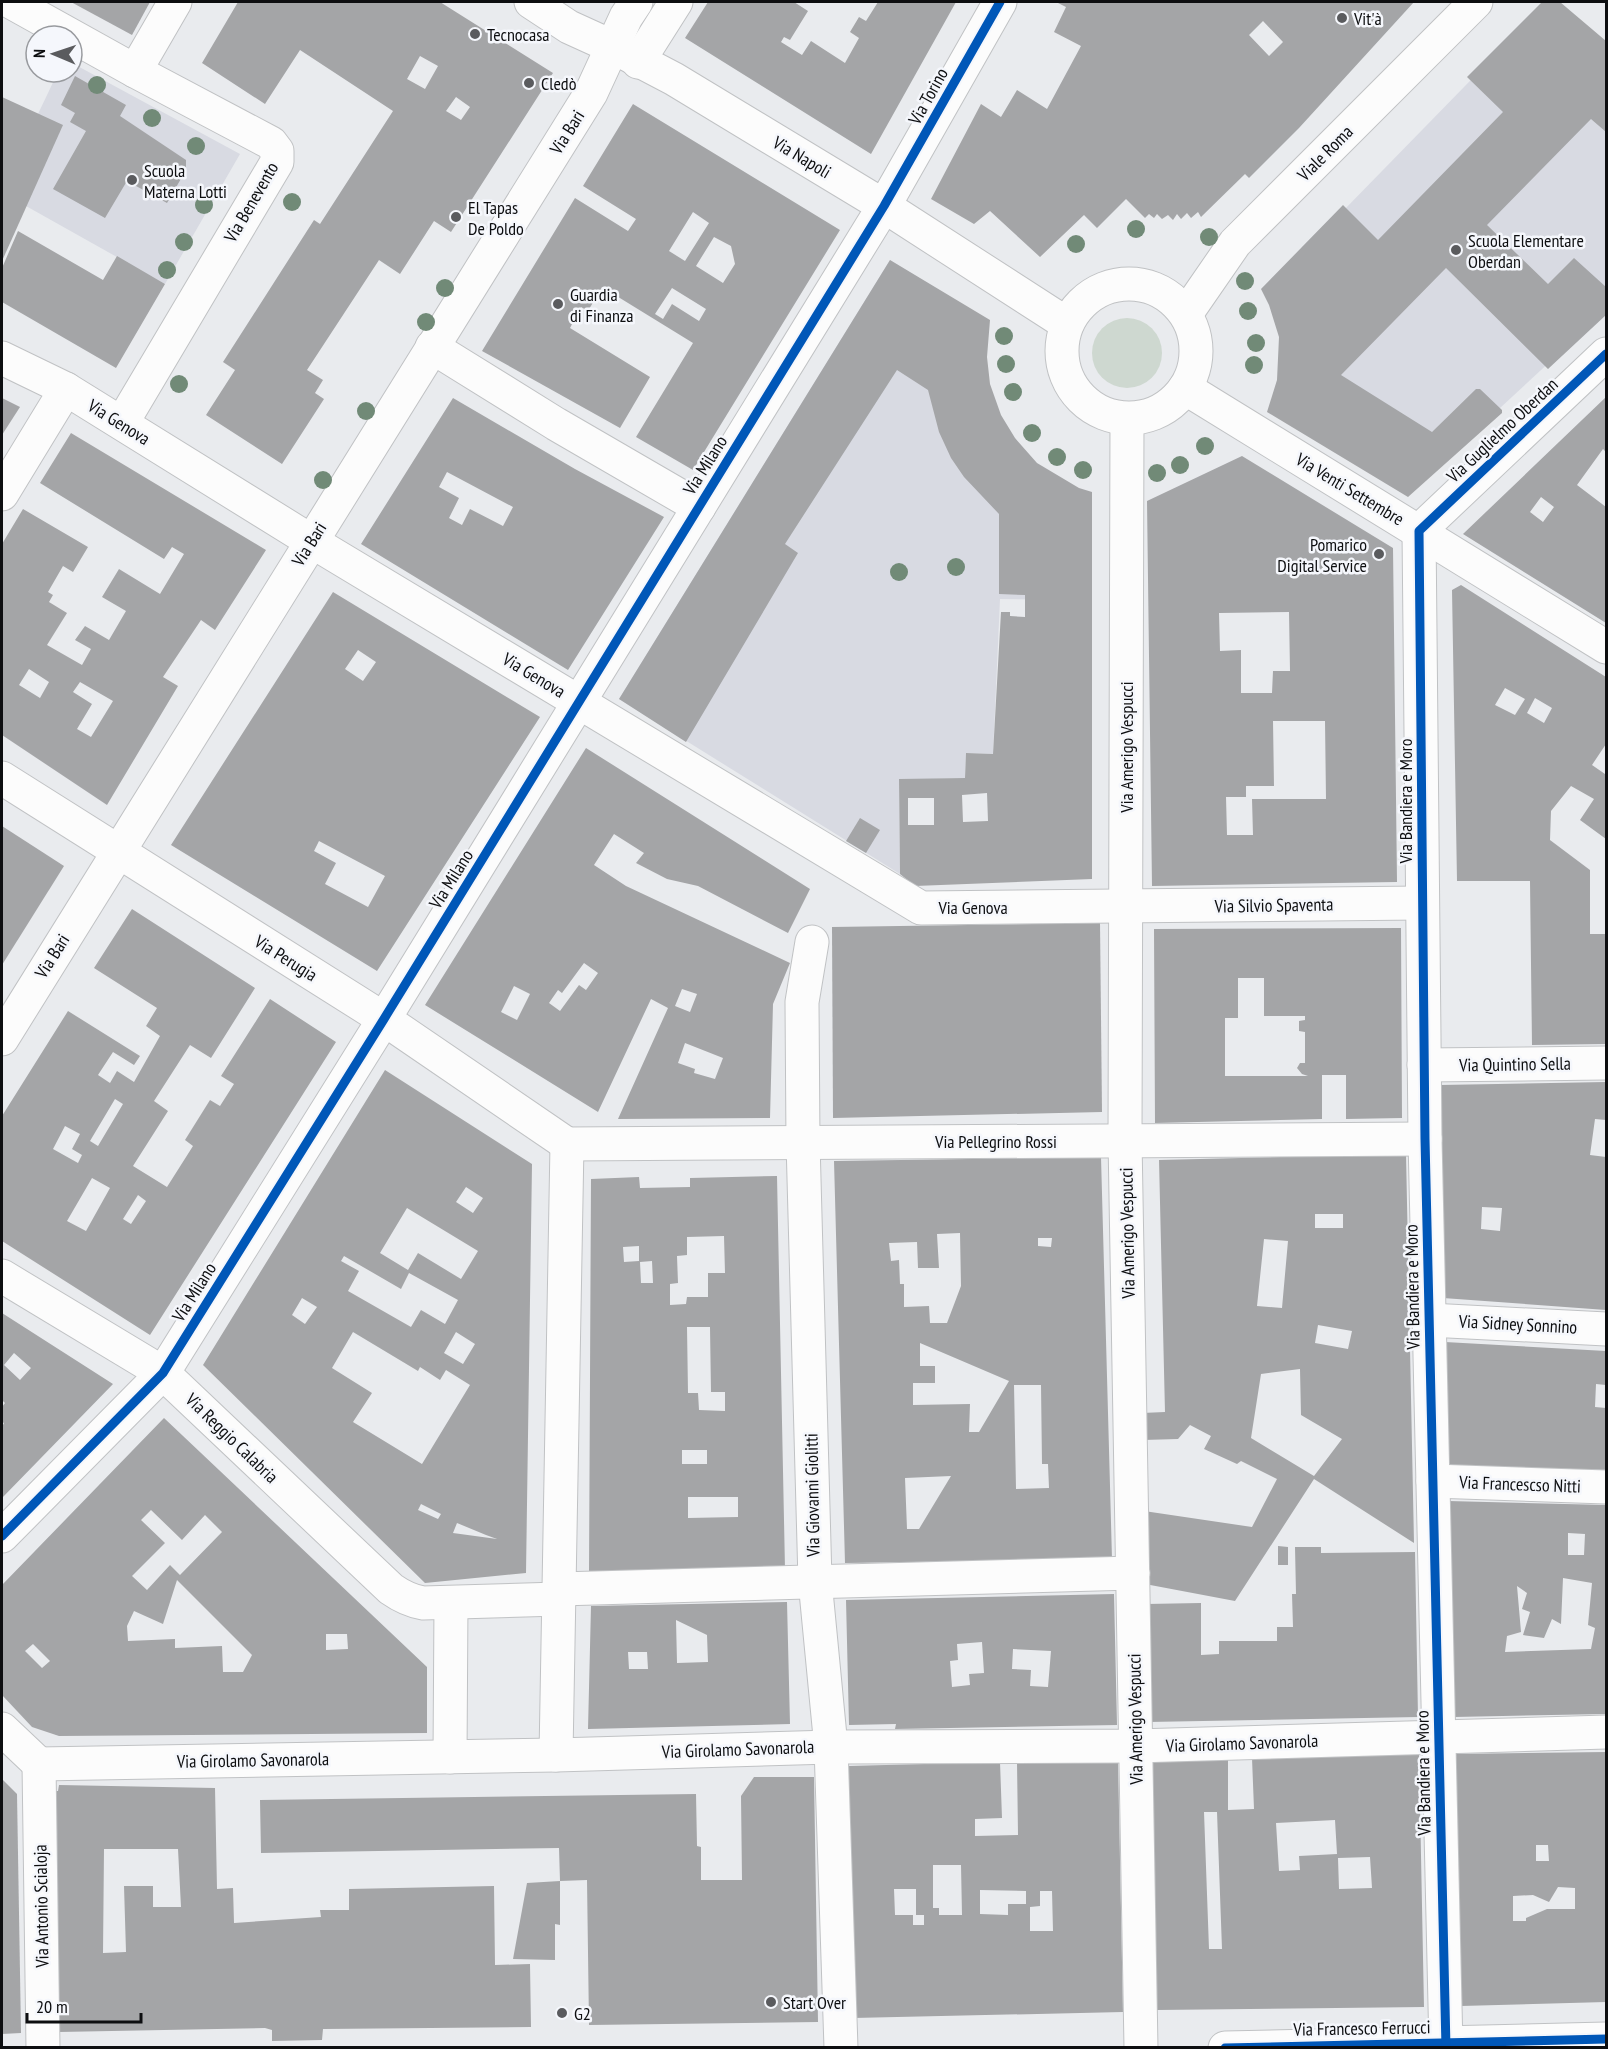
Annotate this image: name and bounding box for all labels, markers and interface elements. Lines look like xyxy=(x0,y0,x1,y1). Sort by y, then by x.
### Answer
place label: Vit'à xyxy=(1353,7,1382,30)
marker: Vit'à xyxy=(1335,11,1349,25)
place label: Tecnocasa xyxy=(487,23,549,46)
north arrow xyxy=(24,24,84,84)
marker: Tecnocasa xyxy=(468,27,482,41)
text: N xyxy=(29,49,49,58)
street label: Via Torino xyxy=(903,63,953,129)
place label: Cledò xyxy=(541,72,577,95)
marker: Cledò xyxy=(522,76,536,90)
street label: Via Bari xyxy=(544,106,589,159)
street label: Viale Roma xyxy=(1292,120,1358,186)
street label: Via Napoli xyxy=(768,130,835,183)
street label: Via Benevento xyxy=(218,157,283,247)
place label: Scuola Materna Lotti xyxy=(144,159,227,203)
marker: Scuola Materna Lotti xyxy=(125,173,139,187)
place label: El Tapas De Poldo xyxy=(468,196,524,240)
marker: El Tapas De Poldo xyxy=(449,210,463,224)
place label: Scuola Elementare Oberdan xyxy=(1468,229,1584,273)
marker: Scuola Elementare Oberdan xyxy=(1449,243,1463,257)
place label: Guardia di Finanza xyxy=(570,283,634,327)
marker: Guardia di Finanza xyxy=(551,297,565,311)
street label: Via Guglielmo Oberdan xyxy=(1441,373,1562,488)
street label: Via Genova xyxy=(83,393,154,450)
street label: Via Milano xyxy=(677,431,732,500)
street label: Via Venti Settembre xyxy=(1291,447,1408,530)
street label: Via Bari xyxy=(286,518,331,571)
place label: Pomarico Digital Service xyxy=(1277,533,1367,577)
marker: Pomarico Digital Service xyxy=(1372,547,1386,561)
street label: Via Genova xyxy=(498,647,570,703)
street label: Via Amerigo Vespucci xyxy=(1115,681,1138,814)
street label: Via Bandiera e Moro xyxy=(1394,738,1417,865)
street label: Via Milano xyxy=(423,845,478,914)
street label: Via Silvio Spaventa xyxy=(1213,892,1334,918)
street label: Via Genova xyxy=(937,896,1008,919)
street label: Via Perugia xyxy=(249,929,322,986)
street label: Via Bari xyxy=(29,930,74,983)
street label: Via Quintino Sella xyxy=(1458,1052,1571,1076)
street label: Via Pellegrino Rossi xyxy=(934,1130,1057,1153)
street label: Via Amerigo Vespucci xyxy=(1114,1167,1140,1300)
street label: Via Bandiera e Moro xyxy=(1399,1224,1425,1351)
street label: Via Milano xyxy=(166,1258,221,1327)
street label: Via Sidney Sonnino xyxy=(1457,1309,1578,1339)
street label: Via Reggio Calabria xyxy=(180,1387,283,1488)
street label: Via Giovanni Giolitti xyxy=(799,1433,825,1558)
street label: Via Francescso Nitti xyxy=(1458,1470,1581,1498)
street label: Via Amerigo Vespucci xyxy=(1122,1653,1148,1786)
street label: Via Bandiera e Moro xyxy=(1410,1710,1436,1837)
street label: Via Girolamo Savonarola xyxy=(1164,1729,1319,1757)
street label: Via Girolamo Savonarola xyxy=(660,1735,815,1763)
street label: Via Girolamo Savonarola xyxy=(176,1747,329,1773)
street label: Via Antonio Scialoja xyxy=(28,1844,54,1969)
scale bar xyxy=(27,1986,141,2024)
place label: Start Over xyxy=(783,1991,846,2014)
text: 20 m xyxy=(36,1995,68,2018)
marker: Start Over xyxy=(764,1995,778,2009)
place label: G2 xyxy=(574,2002,591,2025)
marker: G2 xyxy=(555,2006,569,2020)
street label: Via Francesco Ferrucci xyxy=(1292,2015,1431,2041)

